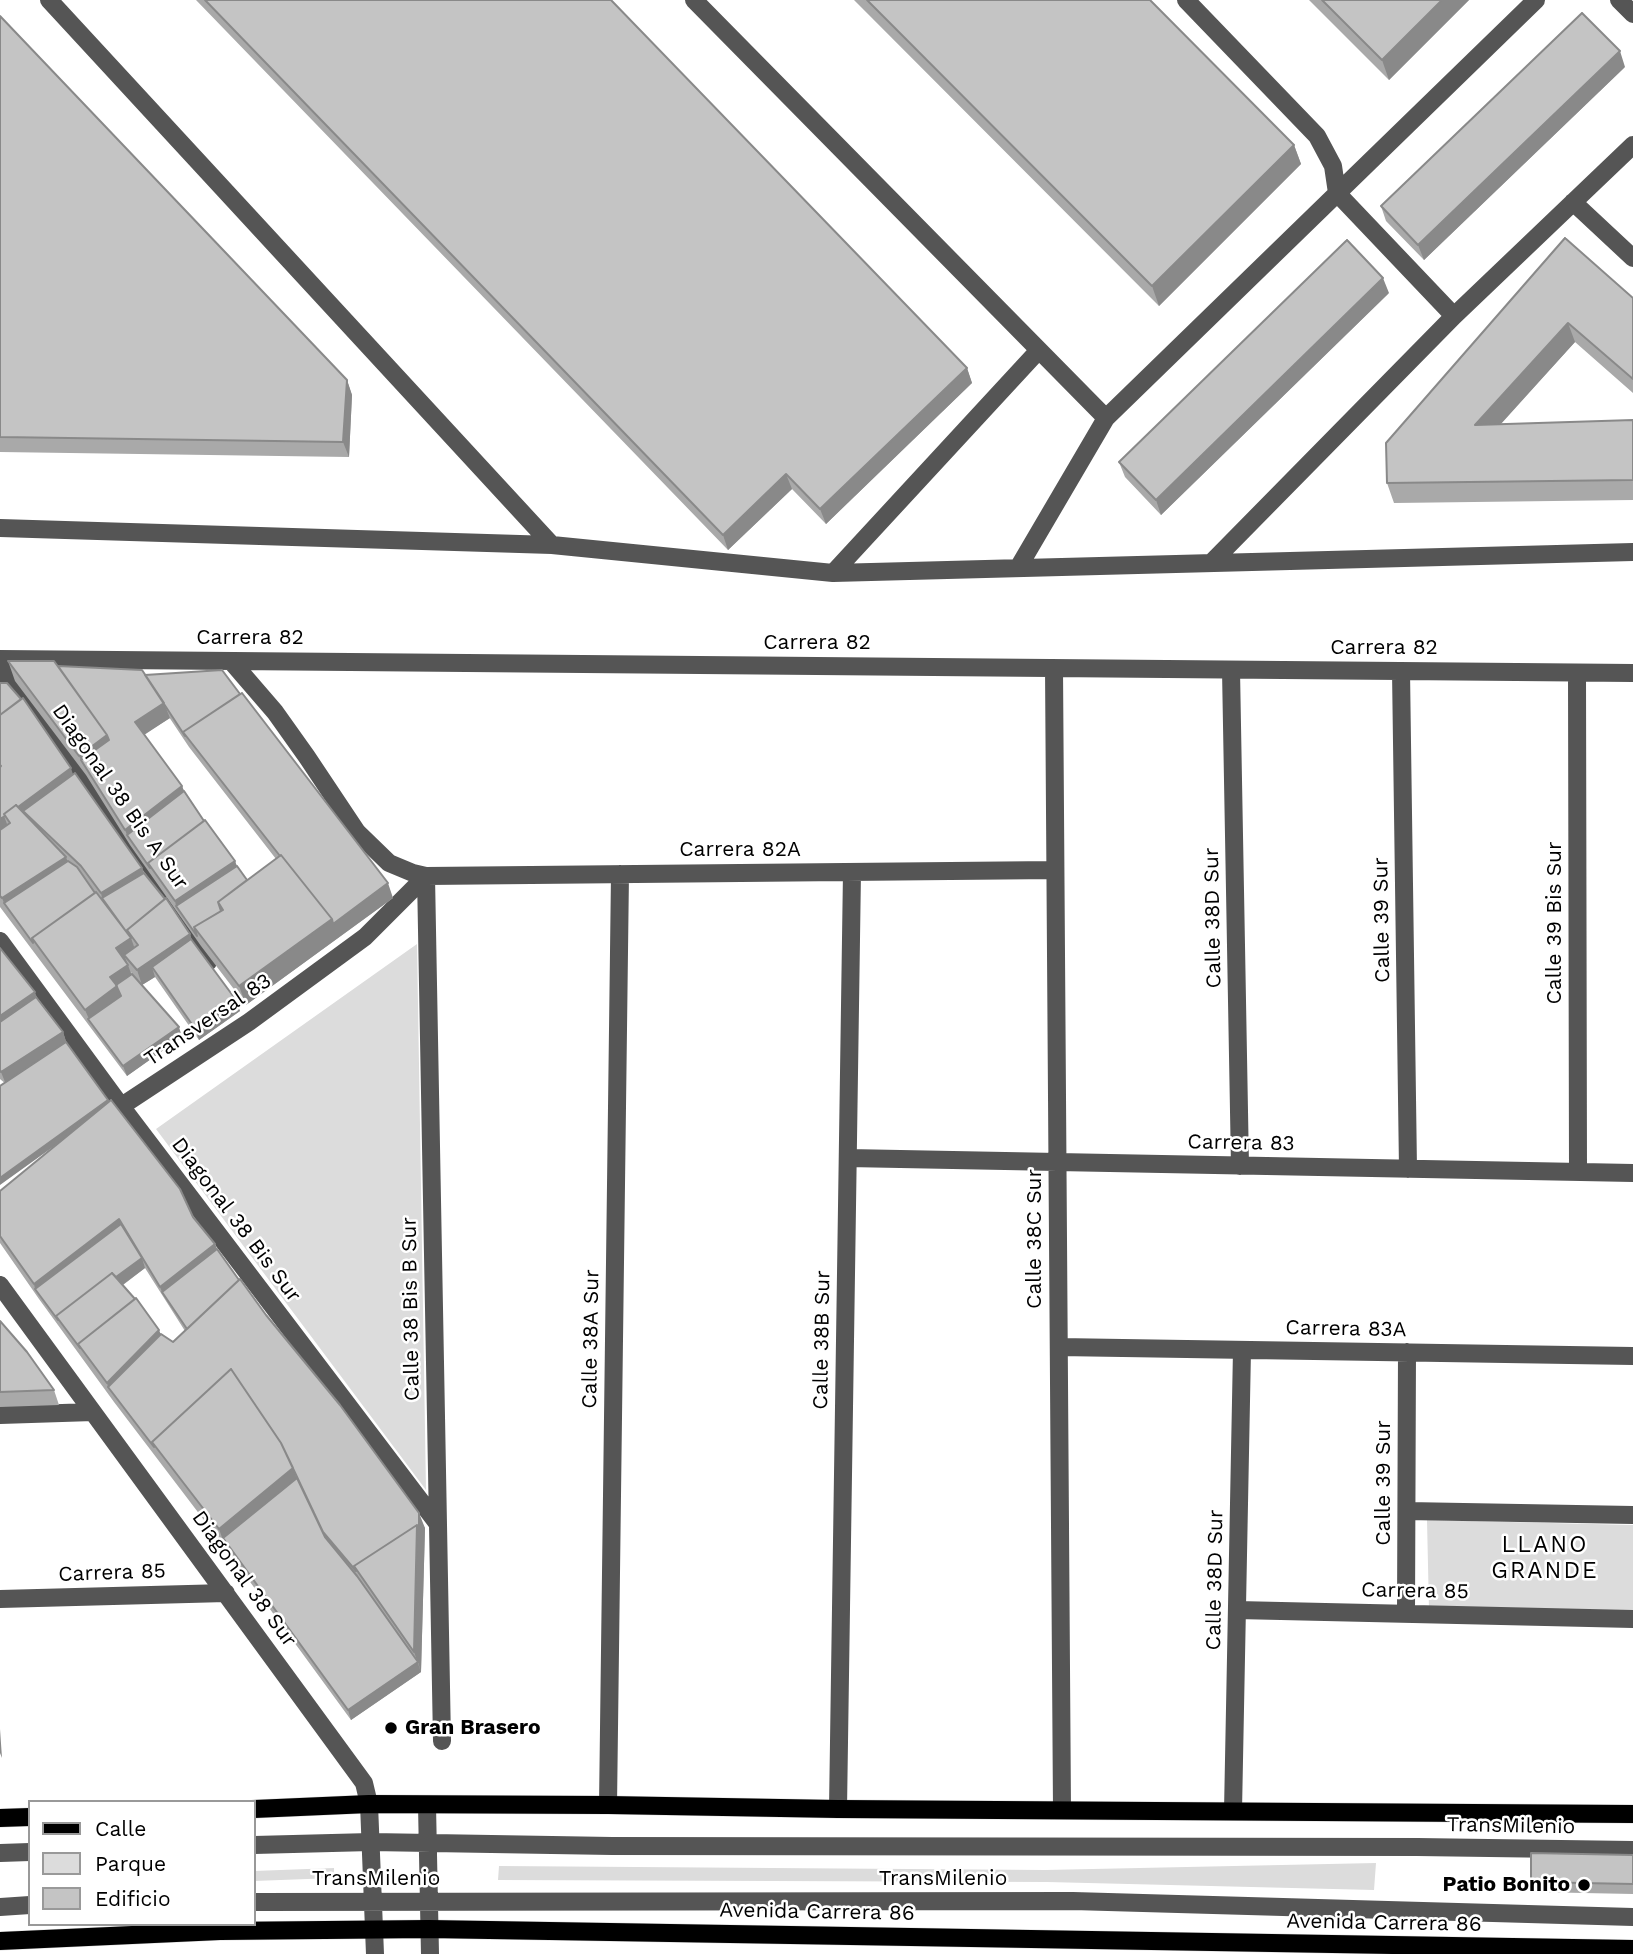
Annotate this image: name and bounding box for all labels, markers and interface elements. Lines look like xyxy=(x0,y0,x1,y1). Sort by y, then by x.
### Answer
street label: Carrera 82 xyxy=(196,625,304,651)
street label: Carrera 82 xyxy=(763,630,871,656)
street label: Carrera 82 xyxy=(1330,635,1438,661)
street label: Diagonal 38 Bis A Sur xyxy=(46,699,194,895)
street label: Carrera 82A xyxy=(679,837,801,863)
street label: Calle 39 Bis Sur xyxy=(1542,841,1568,1005)
street label: Calle 38D Sur xyxy=(1199,847,1227,989)
street label: Calle 39 Sur xyxy=(1368,857,1396,983)
street label: Transversal 83 xyxy=(140,968,276,1072)
street label: Carrera 83 xyxy=(1187,1129,1295,1157)
street label: Diagonal 38 Bis Sur xyxy=(166,1133,306,1307)
street label: Calle 38C Sur xyxy=(1022,1169,1048,1309)
street label: Calle 38 Bis B Sur xyxy=(397,1217,425,1401)
street label: Calle 38A Sur xyxy=(577,1269,605,1409)
street label: Calle 38B Sur xyxy=(808,1270,836,1410)
street label: Carrera 83A xyxy=(1285,1315,1407,1343)
street label: Calle 39 Sur xyxy=(1371,1420,1397,1546)
street label: Diagonal 38 Sur xyxy=(186,1506,302,1652)
street label: Calle 38D Sur xyxy=(1201,1509,1229,1651)
district label: LLANO GRANDE xyxy=(1492,1531,1598,1585)
street label: Carrera 85 xyxy=(58,1559,166,1587)
street label: Carrera 85 xyxy=(1361,1577,1469,1605)
place label: Gran Brasero xyxy=(405,1715,540,1741)
marker: Gran Brasero xyxy=(383,1720,399,1736)
legend xyxy=(28,1800,256,1926)
street label: TransMilenio xyxy=(1446,1812,1576,1840)
text: Calle xyxy=(95,1816,146,1841)
text: Parque xyxy=(95,1851,166,1876)
street label: TransMilenio xyxy=(312,1866,440,1892)
street label: TransMilenio xyxy=(879,1866,1007,1892)
place label: Patio Bonito xyxy=(1443,1872,1570,1898)
marker: Patio Bonito xyxy=(1576,1877,1592,1893)
text: Edificio xyxy=(95,1886,171,1911)
street label: Avenida Carrera 86 xyxy=(719,1898,915,1926)
street label: Avenida Carrera 86 xyxy=(1286,1909,1482,1937)

